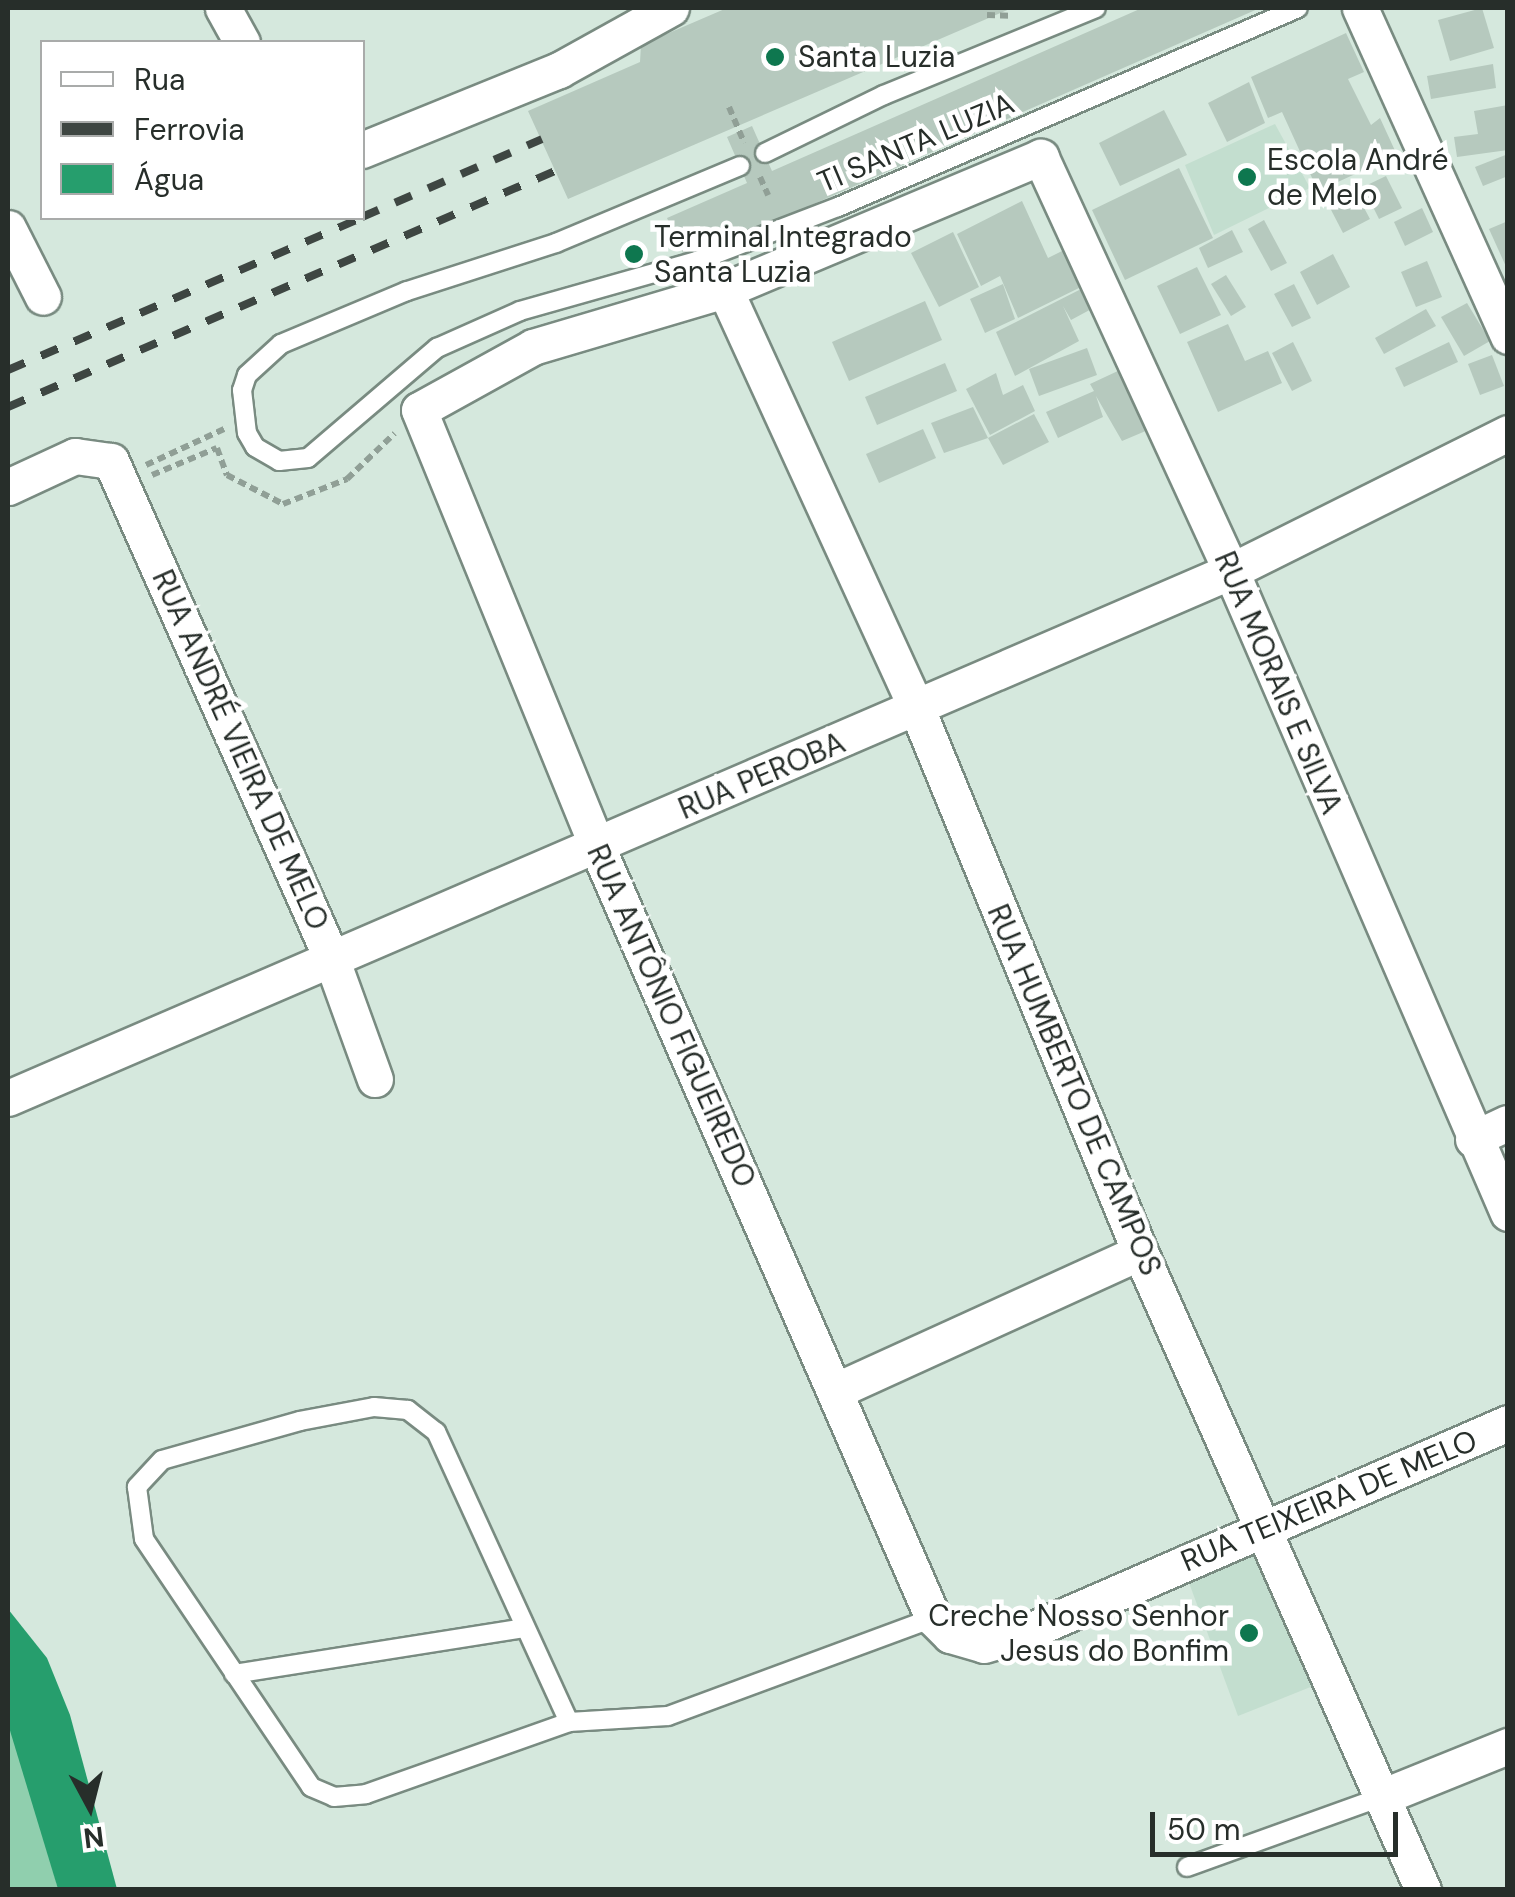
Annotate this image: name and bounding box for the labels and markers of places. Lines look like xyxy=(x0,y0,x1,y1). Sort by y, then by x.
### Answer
place label: Santa Luzia xyxy=(798,39,955,75)
marker: Santa Luzia xyxy=(762,44,788,70)
place label: Escola André de Melo xyxy=(1267,142,1448,212)
marker: Escola André de Melo xyxy=(1236,166,1258,188)
place label: Terminal Integrado Santa Luzia xyxy=(654,219,912,290)
marker: Terminal Integrado Santa Luzia xyxy=(623,243,645,265)
place label: Creche Nosso Senhor Jesus do Bonfim xyxy=(928,1598,1229,1668)
marker: Creche Nosso Senhor Jesus do Bonfim xyxy=(1238,1622,1260,1644)

